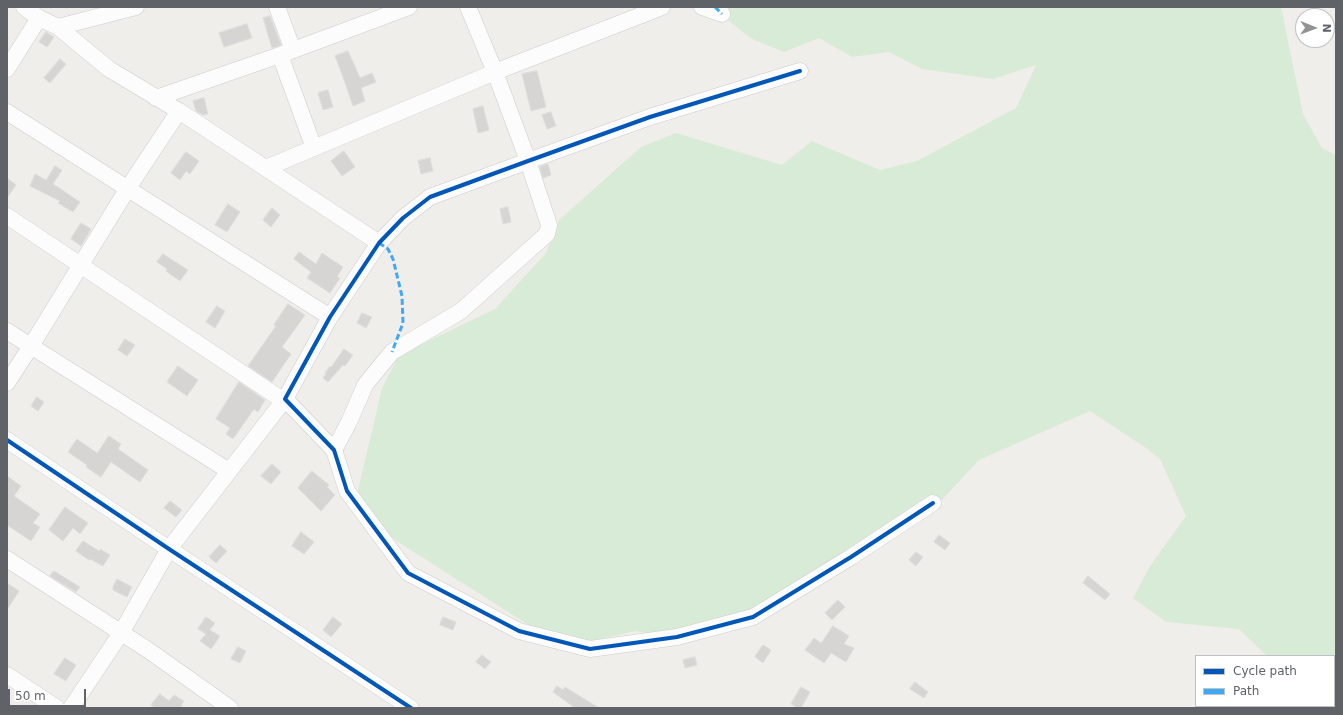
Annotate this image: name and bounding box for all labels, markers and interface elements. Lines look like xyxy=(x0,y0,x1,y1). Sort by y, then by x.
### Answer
north arrow xyxy=(1295,8,1335,48)
text: N xyxy=(1320,23,1333,33)
legend xyxy=(1195,655,1335,707)
text: Cycle path xyxy=(1233,664,1297,678)
scale bar xyxy=(10,681,88,707)
text: Path xyxy=(1233,684,1259,698)
text: 50 m xyxy=(15,689,46,703)

